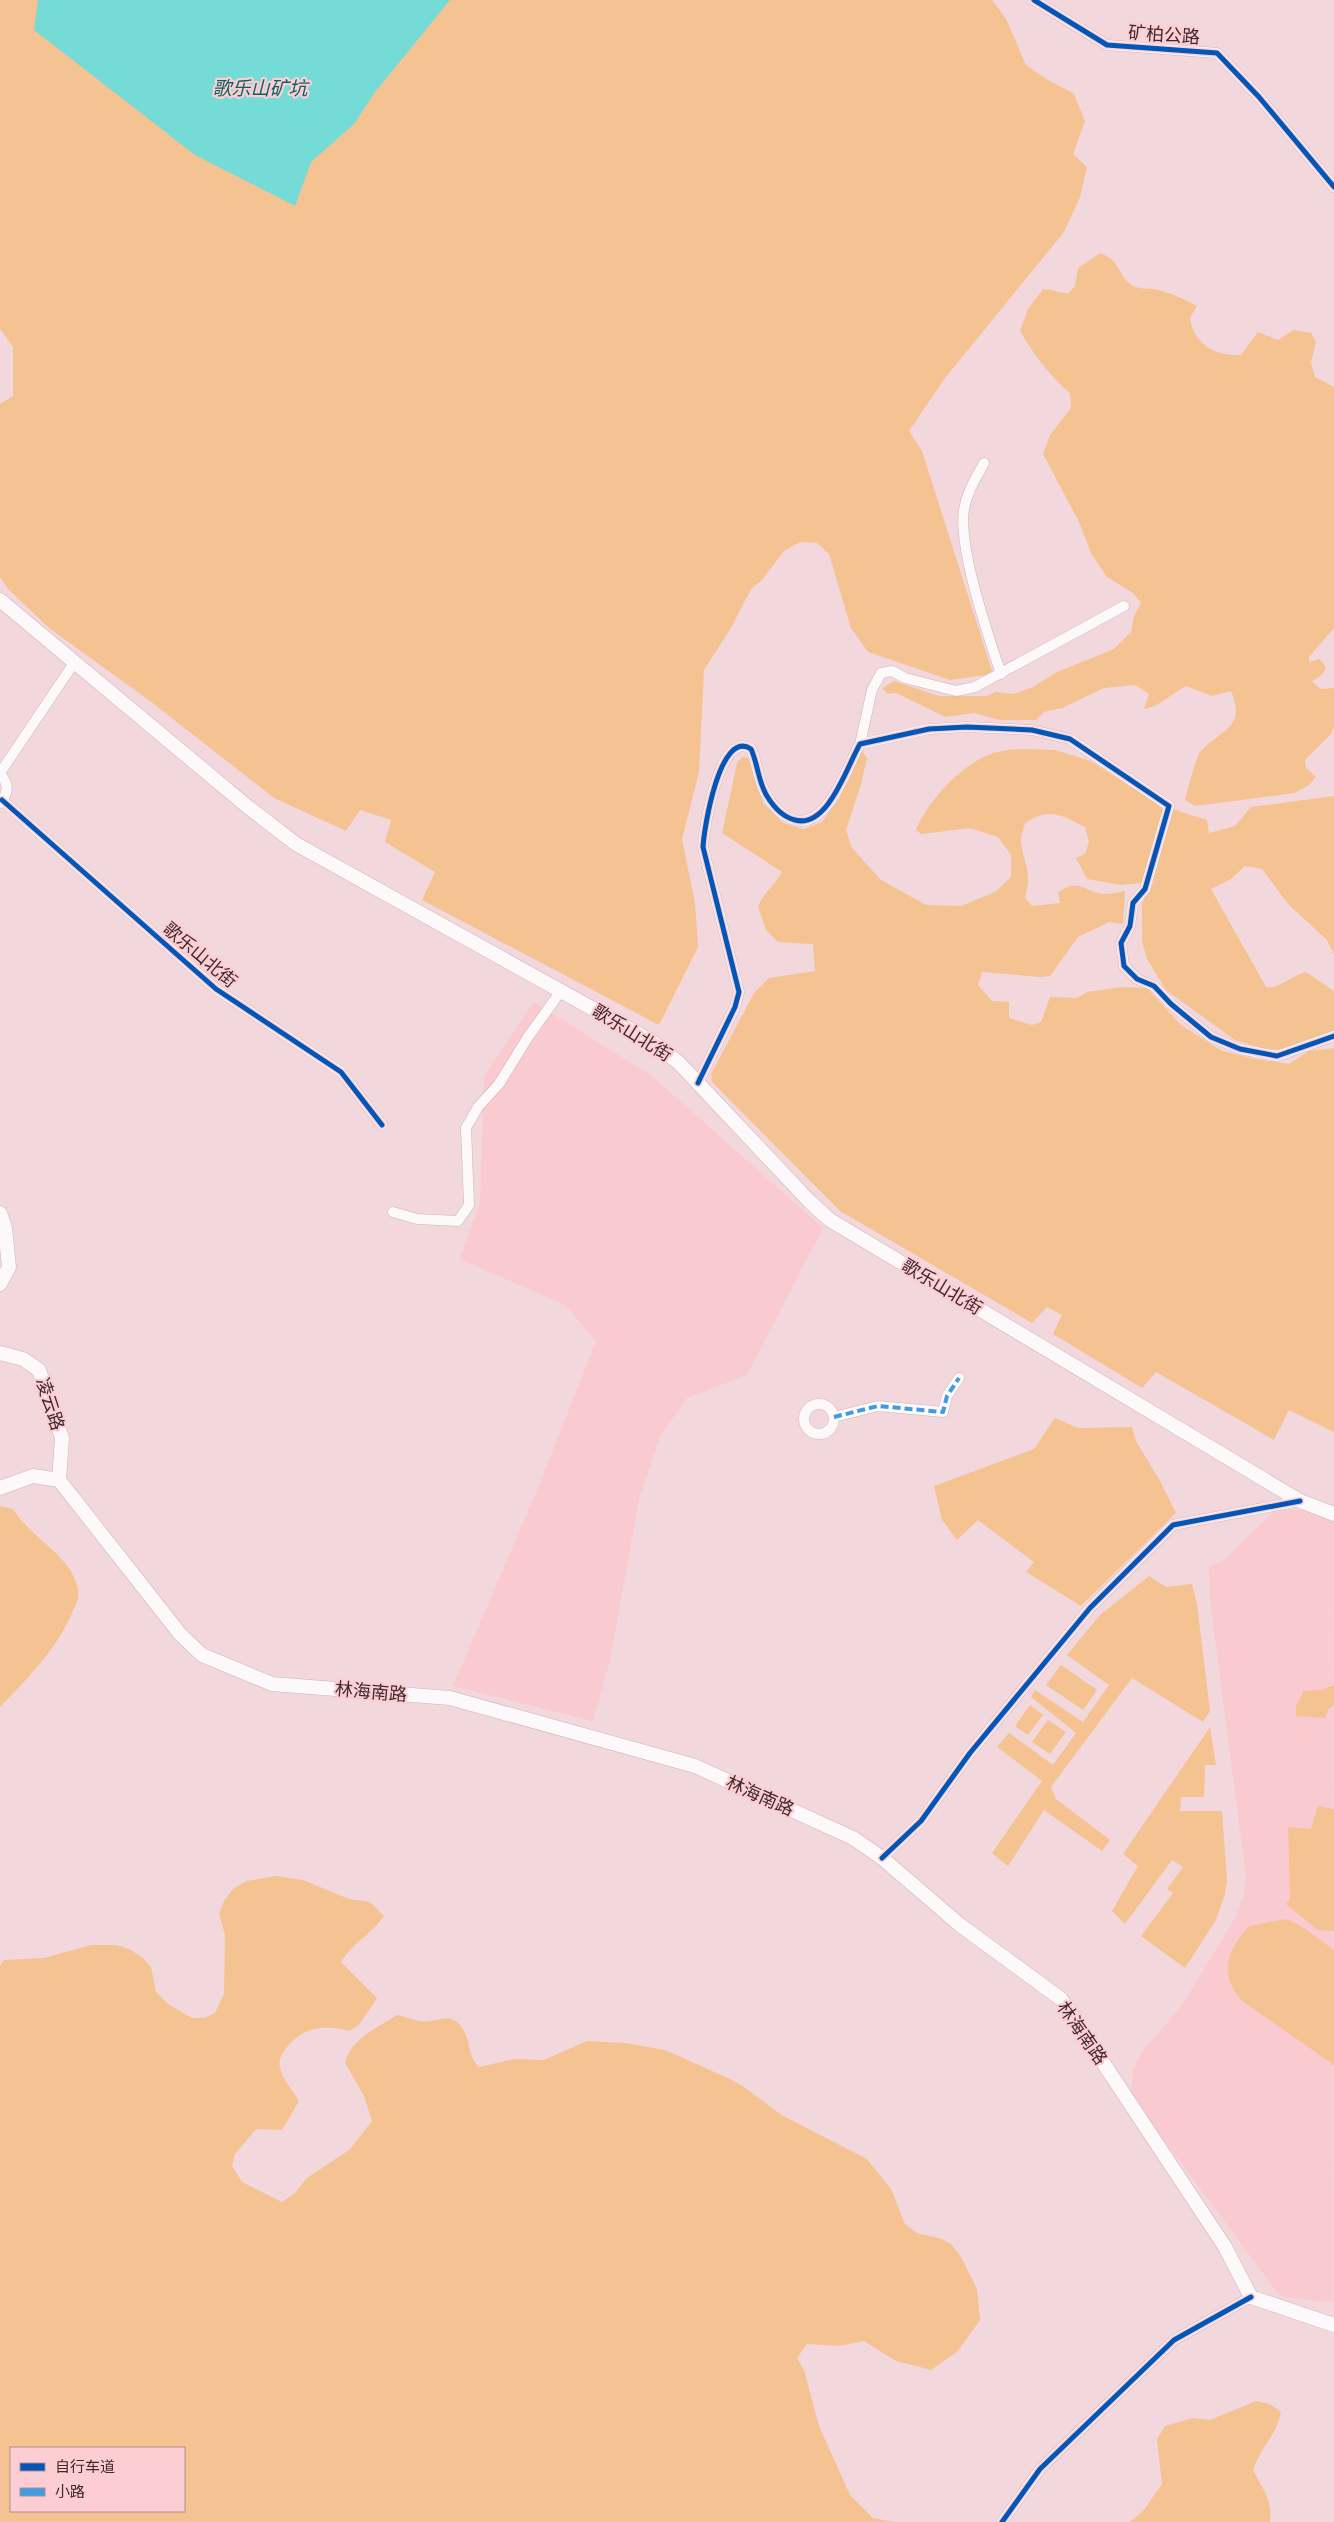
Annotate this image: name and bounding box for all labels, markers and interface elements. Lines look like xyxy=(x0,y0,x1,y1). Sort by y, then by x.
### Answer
street label: 矿柏公路 xyxy=(1127,22,1201,48)
water label: 歌乐山矿坑 xyxy=(212,77,310,100)
street label: 歌乐山北街 xyxy=(158,918,242,992)
street label: 歌乐山北街 xyxy=(588,1000,676,1066)
street label: 歌乐山北街 xyxy=(898,1254,986,1320)
street label: 凌云路 xyxy=(31,1375,69,1433)
street label: 林海南路 xyxy=(334,1678,408,1706)
street label: 林海南路 xyxy=(723,1771,797,1821)
street label: 林海南路 xyxy=(1052,1997,1112,2069)
legend xyxy=(10,2447,185,2512)
text: 自行车道 xyxy=(55,2458,115,2476)
text: 小路 xyxy=(55,2483,85,2501)

